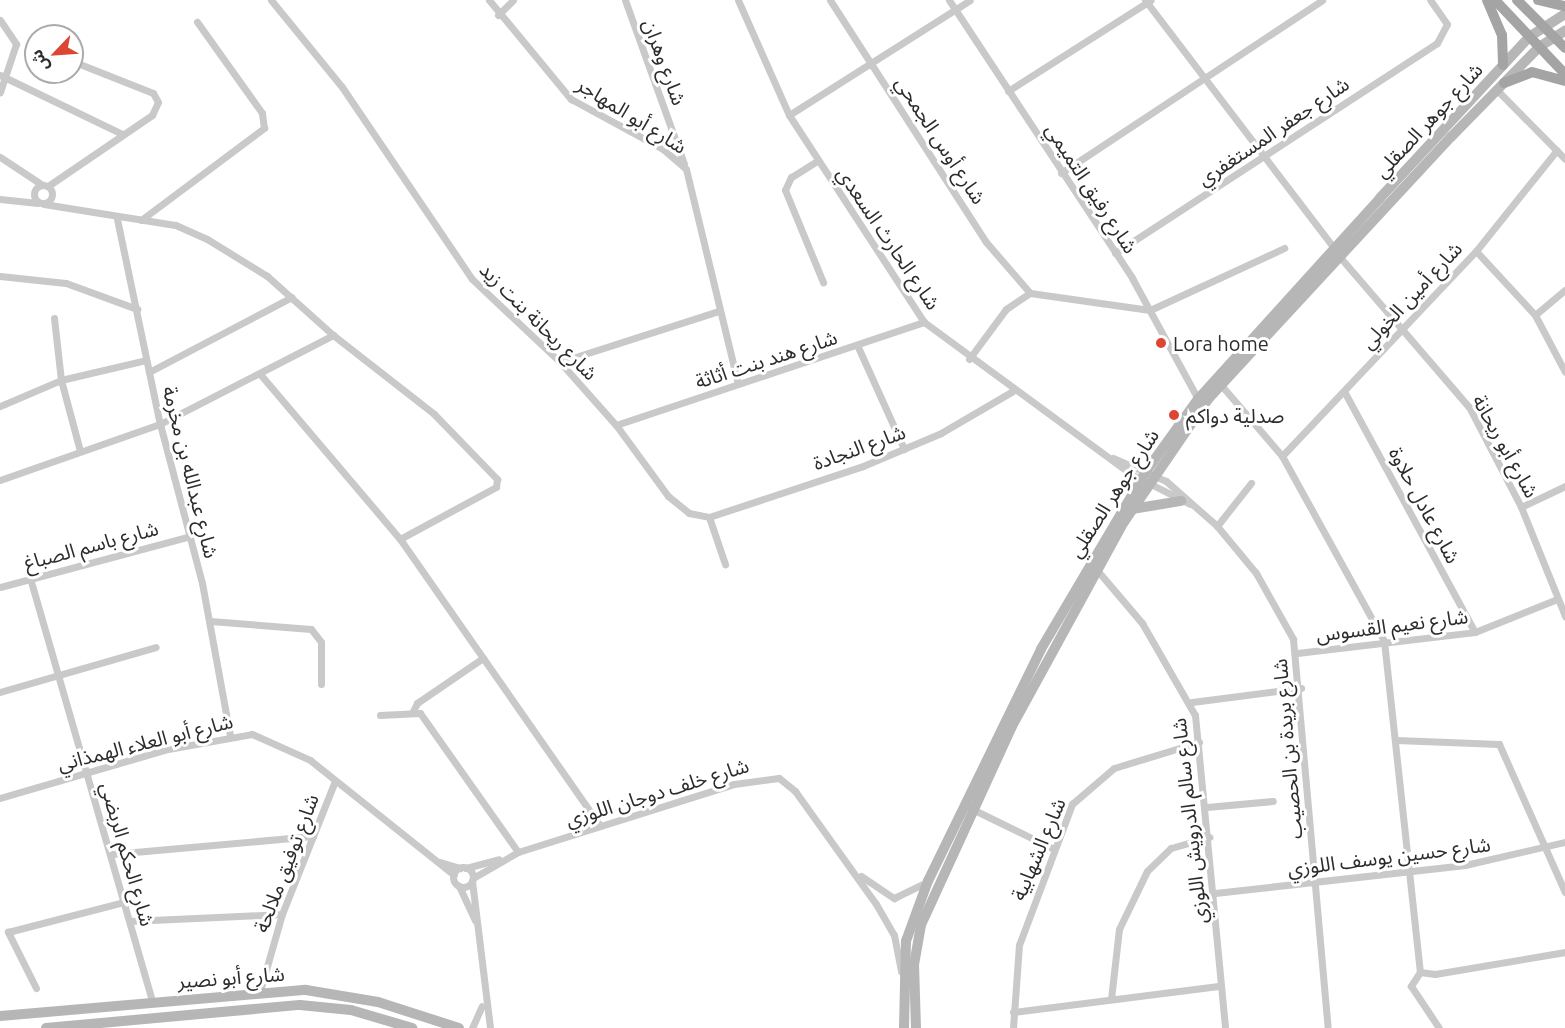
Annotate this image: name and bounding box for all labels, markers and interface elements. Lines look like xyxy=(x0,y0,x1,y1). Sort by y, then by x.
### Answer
street label: شارع وهران xyxy=(638,16,692,108)
north arrow xyxy=(24,24,84,84)
text: ش xyxy=(27,47,52,75)
street label: شارع جوهر الصقلي xyxy=(1369,58,1487,182)
street label: شارع جعفر المستغفري xyxy=(1193,71,1353,191)
street label: شارع أبو المهاجر xyxy=(573,72,691,158)
street label: شارع أوس الجمحي xyxy=(891,72,991,208)
street label: شارع رفيق التميمي xyxy=(1041,118,1143,258)
street label: شارع الحارث السعدي xyxy=(832,162,946,314)
street label: شارع أمين الخولي xyxy=(1355,237,1467,353)
street label: شارع ريحانة بنت زيد xyxy=(475,257,603,385)
street label: شارع هند بنت أثاثة xyxy=(692,325,840,393)
place label: Lora home xyxy=(1173,331,1269,355)
marker: Lora home xyxy=(1154,336,1168,350)
street label: شارع عبدالله بن مخرمة xyxy=(158,383,224,561)
street label: شارع أبو ريحانة xyxy=(1468,390,1544,502)
place label: صدلية دواكم xyxy=(1186,403,1284,427)
marker: صدلية دواكم xyxy=(1167,408,1181,422)
street label: شارع النجادة xyxy=(810,419,908,475)
street label: شارع جوهر الصقلي xyxy=(1063,424,1163,562)
street label: شارع عادل حلاوة xyxy=(1384,443,1466,567)
street label: شارع باسم الصباغ xyxy=(21,516,161,574)
street label: شارع نعيم القسوس xyxy=(1315,604,1469,646)
street label: شارع بريدة بن الحصيب xyxy=(1267,658,1307,840)
street label: شارع أبو العلاء الهمذاني xyxy=(55,709,235,775)
street label: شارع سالم الدرويش اللوزي xyxy=(1166,717,1212,925)
street label: شارع خلف دوجان اللوزي xyxy=(563,753,751,831)
street label: شارع الحكم الربضي xyxy=(96,779,160,929)
street label: شارع توفيق ملالحة xyxy=(249,790,323,936)
street label: شارع الشهابية xyxy=(1006,794,1070,904)
street label: شارع حسين يوسف اللوزي xyxy=(1286,832,1492,880)
street label: شارع أبو نصير xyxy=(177,961,285,993)

